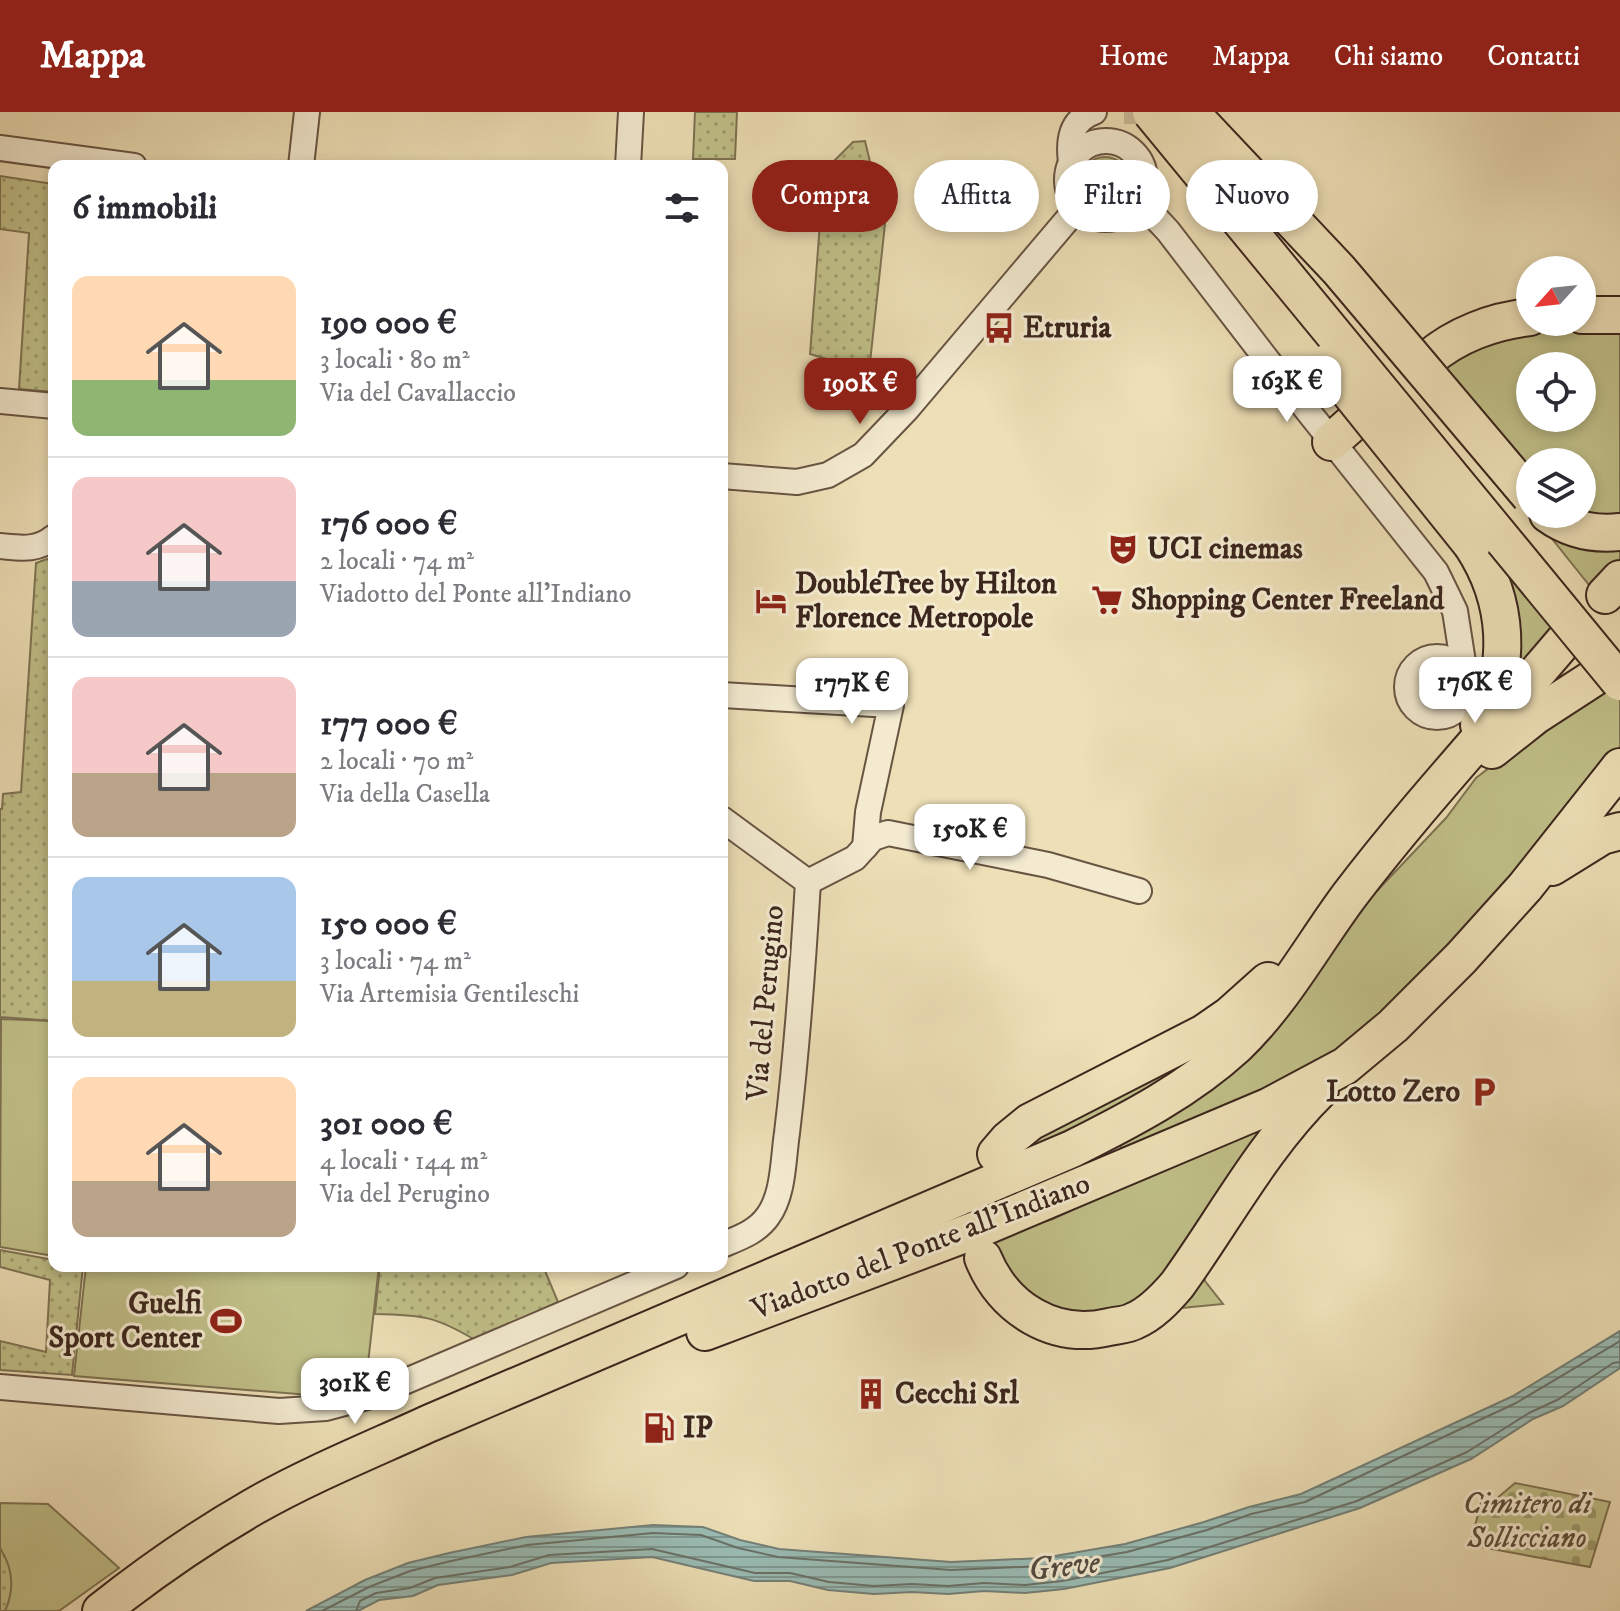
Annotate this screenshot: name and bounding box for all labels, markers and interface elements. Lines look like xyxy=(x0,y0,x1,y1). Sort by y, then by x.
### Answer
text: Mappa xyxy=(40,32,145,80)
text: Home xyxy=(1099,39,1168,74)
text: Mappa xyxy=(1212,39,1290,74)
text: Chi siamo xyxy=(1334,39,1443,74)
text: Contatti xyxy=(1487,39,1580,74)
chip: Compra xyxy=(752,160,898,232)
chip: Affitta xyxy=(914,160,1039,232)
chip: Filtri xyxy=(1055,160,1170,232)
chip: Nuovo xyxy=(1186,160,1318,232)
icon: filters xyxy=(660,186,704,230)
text: 6 immobili xyxy=(72,187,217,229)
north arrow xyxy=(1516,256,1596,336)
map controls xyxy=(1516,256,1596,528)
text: 190 000 € xyxy=(320,302,457,344)
icon: home xyxy=(136,308,232,404)
place label: Etruria xyxy=(1023,310,1112,347)
bus stop icon: Etruria xyxy=(982,311,1016,345)
text: 3 locali · 80 m² xyxy=(320,344,470,377)
button: locate xyxy=(1516,352,1596,432)
pin: 163K € xyxy=(1222,356,1352,424)
pin: 190K € xyxy=(795,358,925,426)
text: 163K € xyxy=(1251,365,1323,398)
text: 190K € xyxy=(822,367,898,400)
text: Via del Cavallaccio xyxy=(320,377,516,410)
button: layers xyxy=(1516,448,1596,528)
text: 176 000 € xyxy=(320,503,457,545)
icon: home xyxy=(136,509,232,605)
place label: UCI cinemas xyxy=(1147,531,1303,568)
theatre icon: UCI cinemas xyxy=(1106,532,1140,566)
text: 2 locali · 74 m² xyxy=(320,545,474,578)
place label: DoubleTree by Hilton Florence Metropole xyxy=(795,566,1057,637)
text: Viadotto del Ponte all'Indiano xyxy=(320,578,631,611)
place label: Shopping Center Freeland xyxy=(1131,582,1445,619)
supermarket icon: Shopping Center Freeland xyxy=(1090,583,1124,617)
hotel icon: DoubleTree by Hilton Florence Metropole xyxy=(754,584,788,618)
pin: 176K € xyxy=(1410,657,1540,725)
pin: 177K € xyxy=(787,658,917,726)
text: 176K € xyxy=(1437,666,1513,699)
text: 177K € xyxy=(814,667,890,700)
text: 177 000 € xyxy=(320,703,458,745)
icon: home xyxy=(136,709,232,805)
text: 2 locali · 70 m² xyxy=(320,745,473,778)
text: Via della Casella xyxy=(320,778,490,811)
pin: 150K € xyxy=(905,804,1035,872)
text: 150K € xyxy=(932,813,1008,846)
text: 150 000 € xyxy=(320,903,457,945)
street label: Via del Perugino xyxy=(739,904,793,1103)
icon: home xyxy=(136,909,232,1005)
text: 3 locali · 74 m² xyxy=(320,945,471,978)
text: Via Artemisia Gentileschi xyxy=(320,978,579,1011)
place label: Lotto Zero xyxy=(1326,1074,1460,1111)
parking icon: Lotto Zero xyxy=(1467,1075,1501,1109)
text: 301 000 € xyxy=(320,1103,453,1145)
icon: home xyxy=(136,1109,232,1205)
text: 4 locali · 144 m² xyxy=(320,1145,487,1178)
street label: Viadotto del Ponte all'Indiano xyxy=(746,1165,1095,1329)
text: Via del Perugino xyxy=(320,1178,490,1211)
place label: Guelfi Sport Center xyxy=(48,1286,203,1357)
sports icon: Guelfi Sport Center xyxy=(209,1304,243,1338)
pin: 301K € xyxy=(290,1358,420,1426)
text: 301K € xyxy=(319,1367,391,1400)
place label: Cecchi Srl xyxy=(895,1376,1020,1413)
building icon: Cecchi Srl xyxy=(854,1377,888,1411)
place label: IP xyxy=(683,1410,713,1447)
fuel station icon: IP xyxy=(642,1411,676,1445)
park label: Cimitero di Sollicciano xyxy=(1463,1486,1593,1557)
water label: Greve xyxy=(1026,1543,1103,1591)

